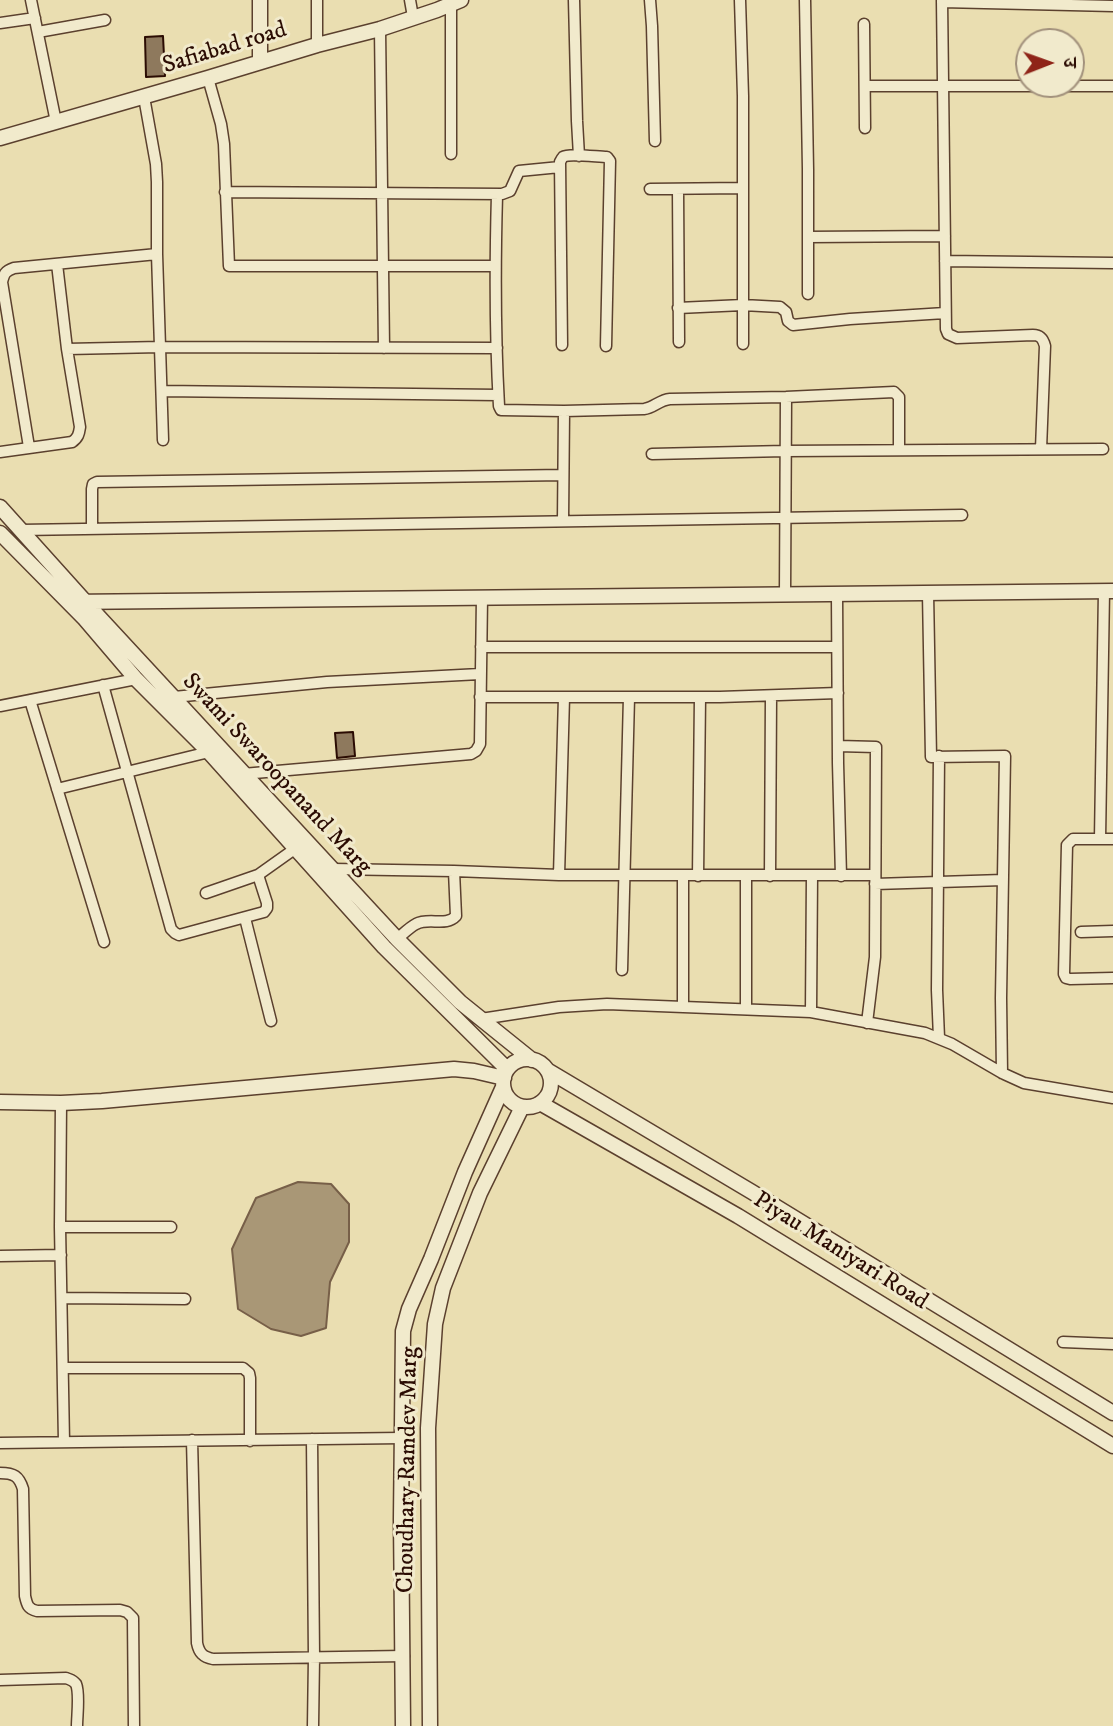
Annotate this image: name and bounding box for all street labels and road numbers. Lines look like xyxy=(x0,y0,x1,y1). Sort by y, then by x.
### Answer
street label: Safiabad road xyxy=(160,17,290,81)
street label: Swami Swaroopanand Marg xyxy=(175,668,377,882)
street label: Piyau Maniyari Road xyxy=(747,1187,933,1317)
street label: Choudhary Ramdev Marg xyxy=(392,1347,426,1593)

